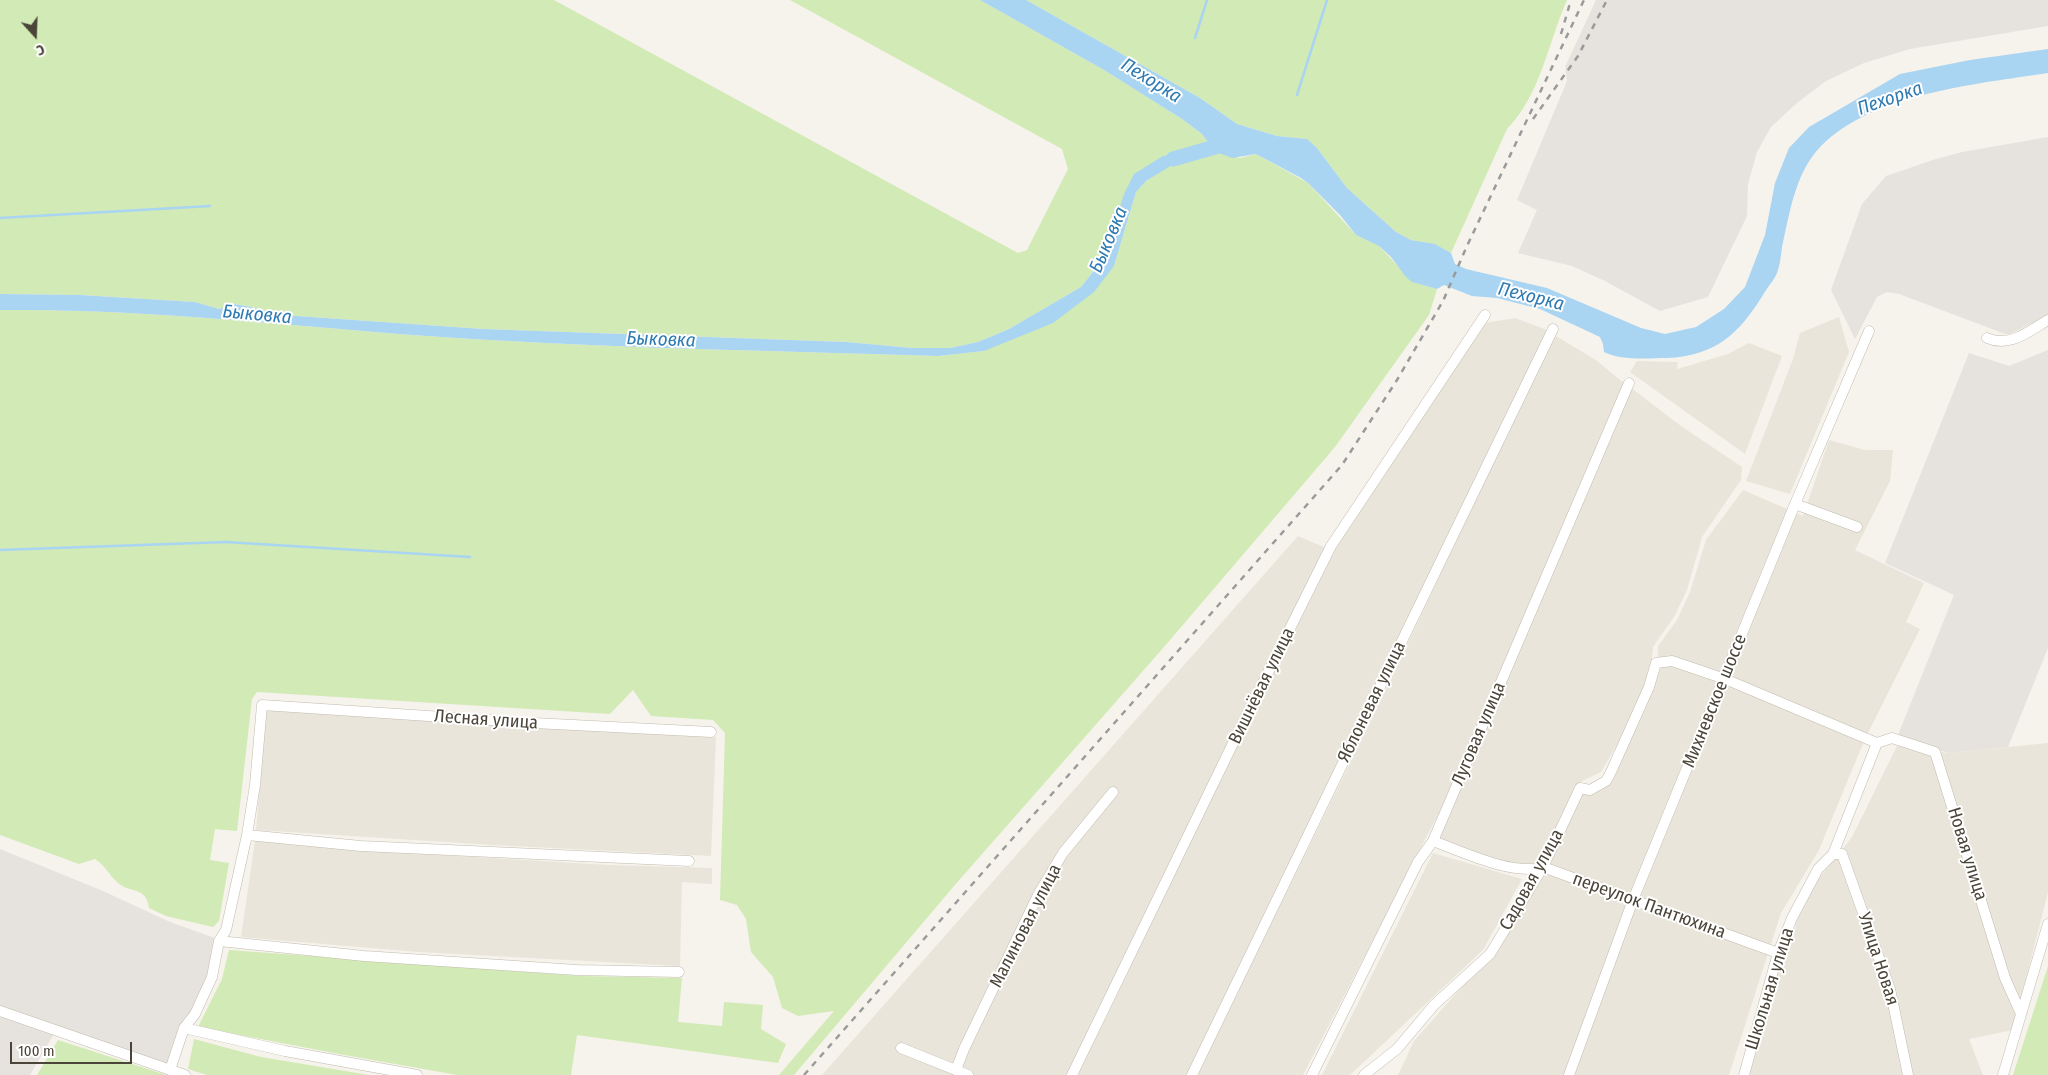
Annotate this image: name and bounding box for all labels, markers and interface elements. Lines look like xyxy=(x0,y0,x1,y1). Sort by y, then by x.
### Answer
north arrow xyxy=(10,10,60,60)
text: С xyxy=(34,40,47,59)
water label: Пехорка xyxy=(1116,54,1186,108)
water label: Пехорка xyxy=(1854,77,1926,121)
water label: Быковка xyxy=(1085,204,1133,276)
water label: Пехорка xyxy=(1496,278,1566,316)
water label: Быковка xyxy=(221,301,293,329)
water label: Быковка xyxy=(626,327,696,353)
street label: Вишнёвая улица xyxy=(1224,624,1300,748)
street label: Михневское шоссе xyxy=(1678,631,1752,771)
street label: Яблоневая улица xyxy=(1333,638,1411,766)
street label: Луговая улица xyxy=(1447,679,1511,789)
street label: Лесная улица xyxy=(433,706,539,734)
street label: Новая улица xyxy=(1943,805,1991,903)
street label: Садовая улица xyxy=(1495,826,1569,934)
street label: Малиновая улица xyxy=(986,861,1066,991)
street label: переулок Пантюхина xyxy=(1570,868,1728,944)
street label: Улица Новая xyxy=(1853,910,1903,1008)
street label: Школьная улица xyxy=(1741,925,1799,1053)
scale bar xyxy=(12,1032,135,1064)
text: 100 m xyxy=(18,1042,55,1060)

